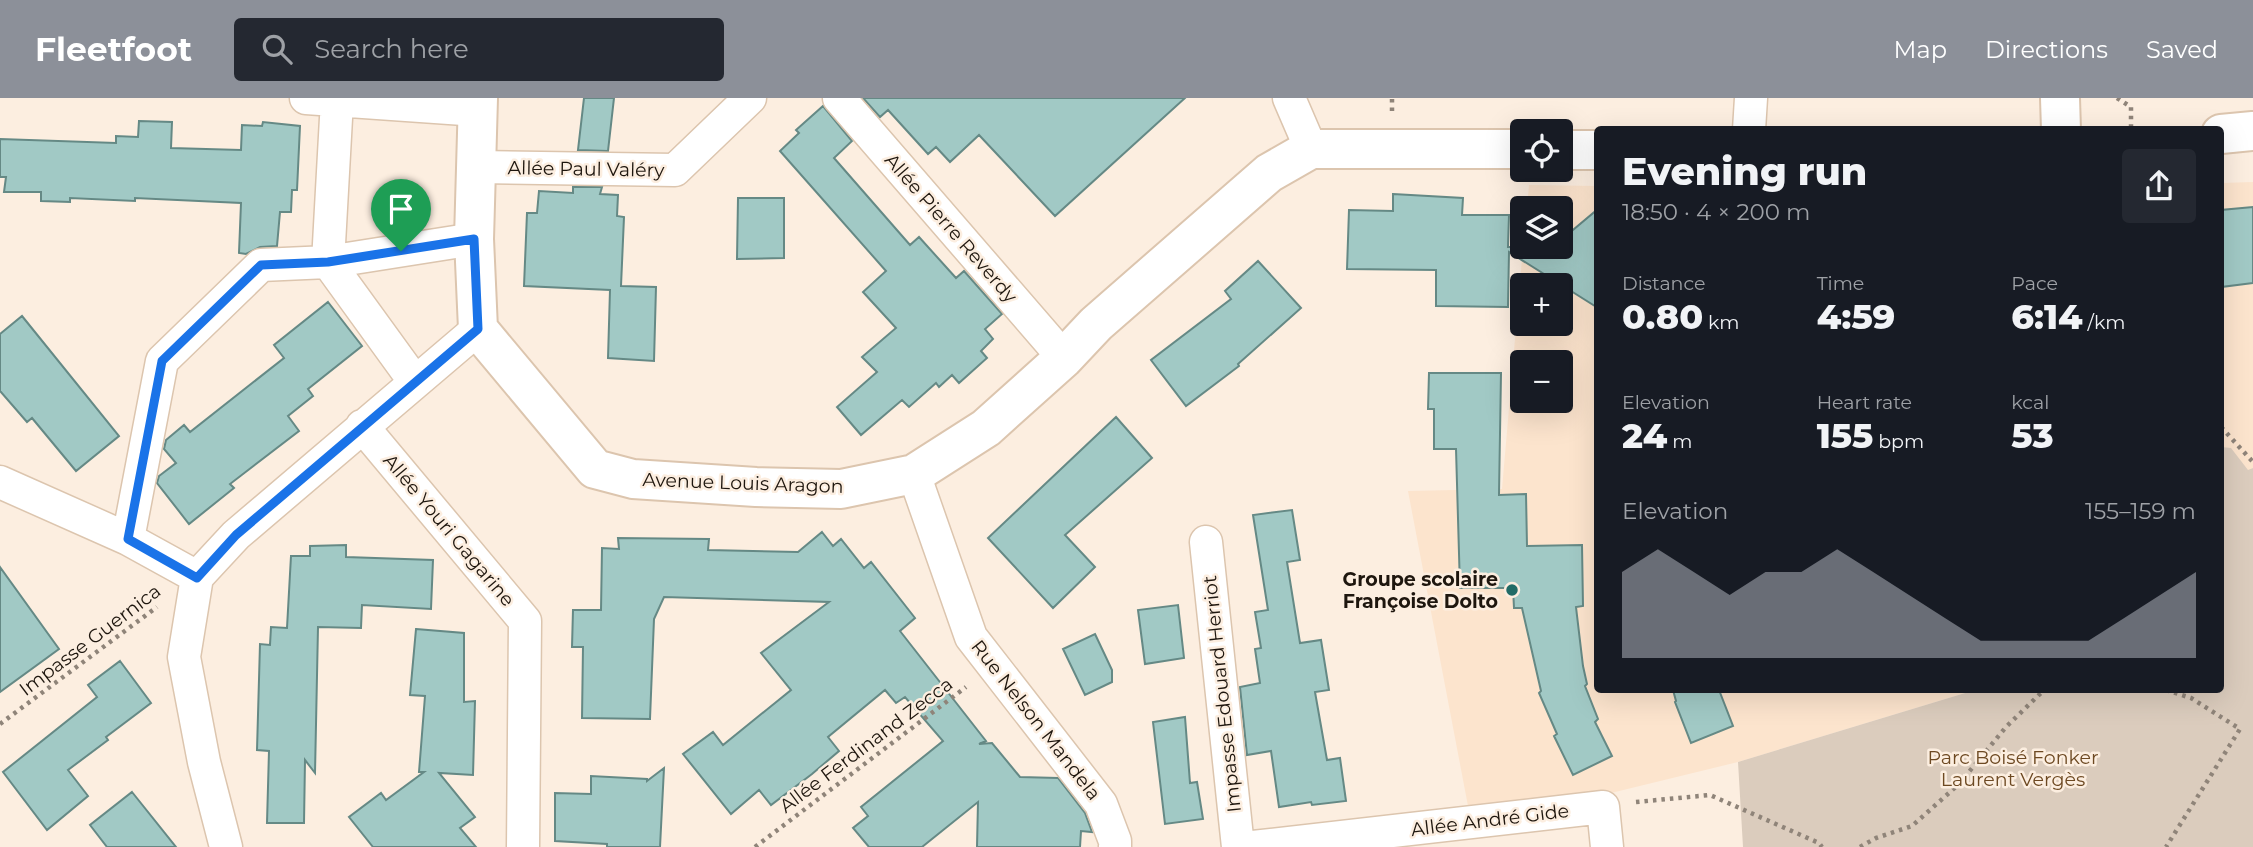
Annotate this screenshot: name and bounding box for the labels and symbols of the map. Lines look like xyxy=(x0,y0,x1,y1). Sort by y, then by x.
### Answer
street label: Allée Pierre Reverdy xyxy=(880,149,1023,308)
street label: Allée Paul Valéry xyxy=(507,156,665,182)
pin xyxy=(371,179,431,251)
street label: Allée Youri Gagarine xyxy=(378,449,520,611)
street label: Avenue Louis Aragon xyxy=(642,468,844,498)
place label: Groupe scolaire Françoise Dolto xyxy=(1343,568,1498,613)
street label: Impasse Edouard Herriot xyxy=(1198,574,1246,814)
street label: Impasse Guernica xyxy=(15,579,165,701)
marker: Groupe scolaire Françoise Dolto xyxy=(1504,582,1520,598)
street label: Rue Nelson Mandela xyxy=(966,635,1106,805)
street label: Allée Ferdinand Zecca xyxy=(775,672,957,818)
park label: Parc Boisé Fonker Laurent Vergès xyxy=(1927,746,2099,791)
street label: Allée André Gide xyxy=(1410,799,1570,841)

